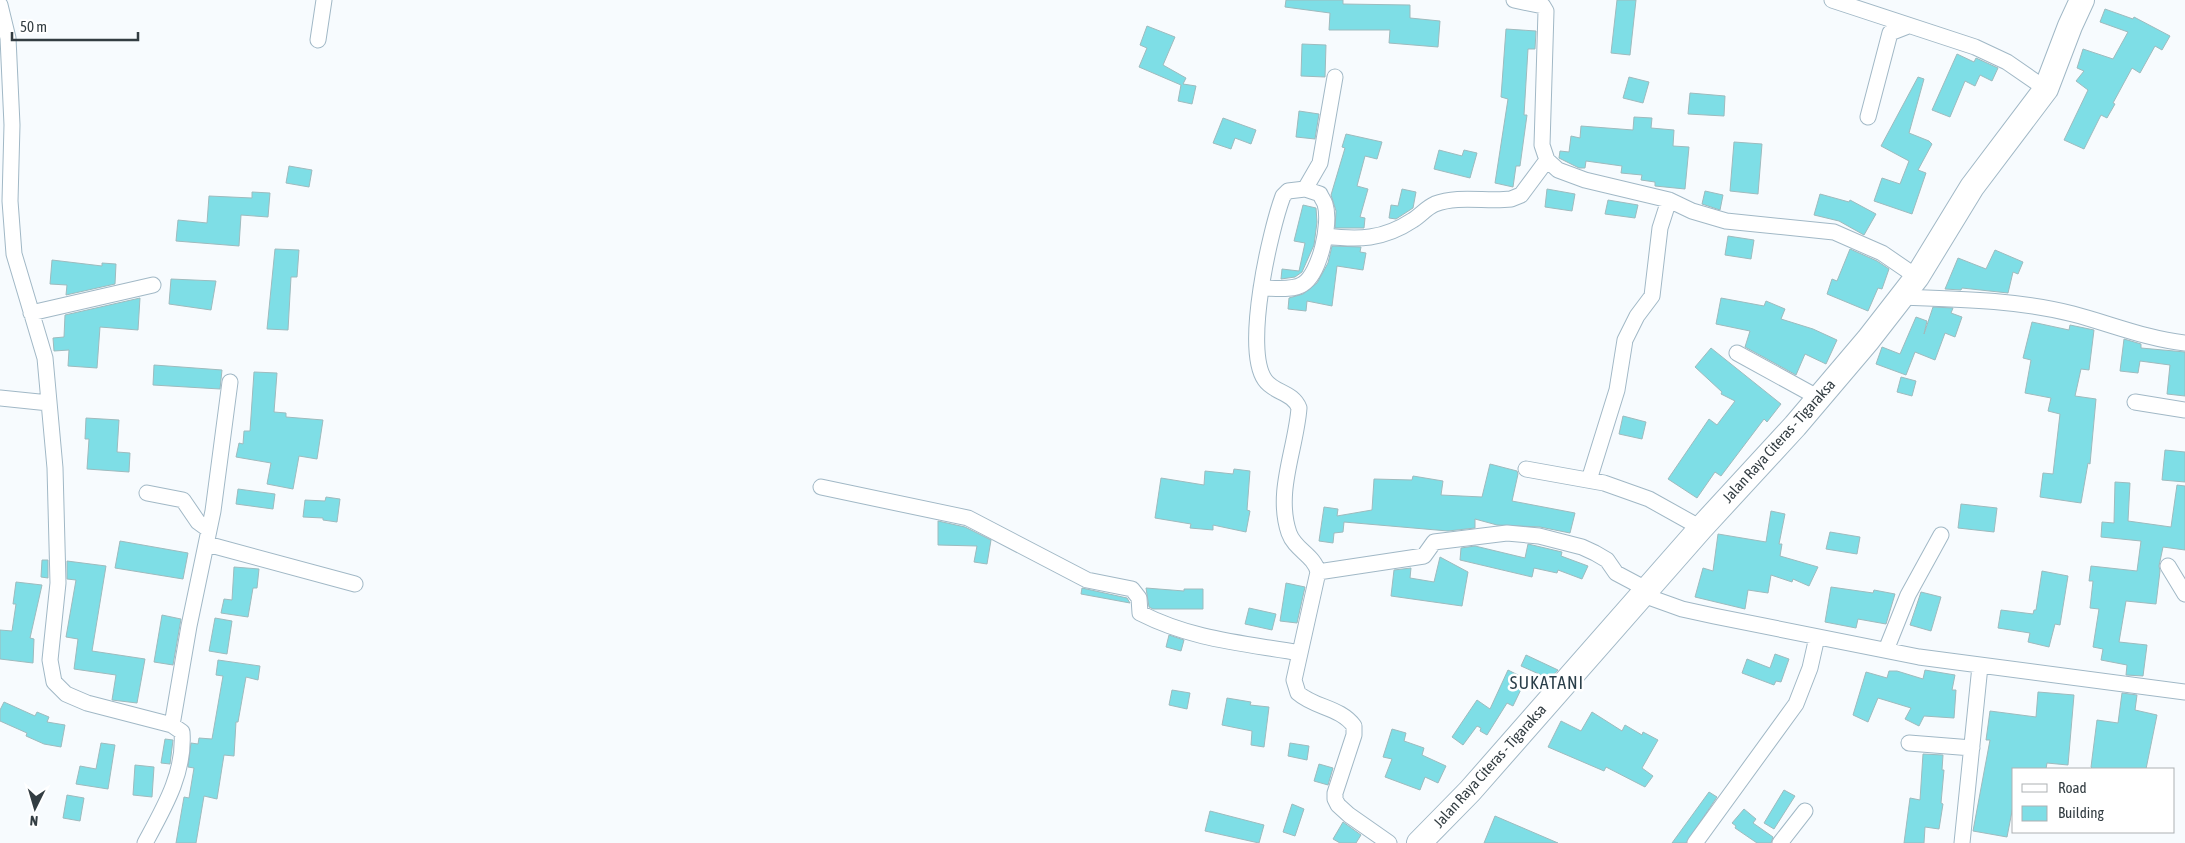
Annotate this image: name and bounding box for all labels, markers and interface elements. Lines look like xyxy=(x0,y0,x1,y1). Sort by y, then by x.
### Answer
scale bar xyxy=(12,10,139,42)
text: 50 m xyxy=(20,18,47,35)
street label: Jalan Raya Citeras - Tigaraksa xyxy=(1719,376,1838,506)
district label: SUKATANI xyxy=(1510,672,1584,693)
street label: Jalan Raya Citeras - Tigaraksa xyxy=(1430,701,1549,831)
legend xyxy=(2012,768,2175,833)
text: Road xyxy=(2058,779,2087,796)
north arrow xyxy=(10,783,60,833)
text: Building xyxy=(2058,804,2104,821)
text: N xyxy=(29,813,39,829)

